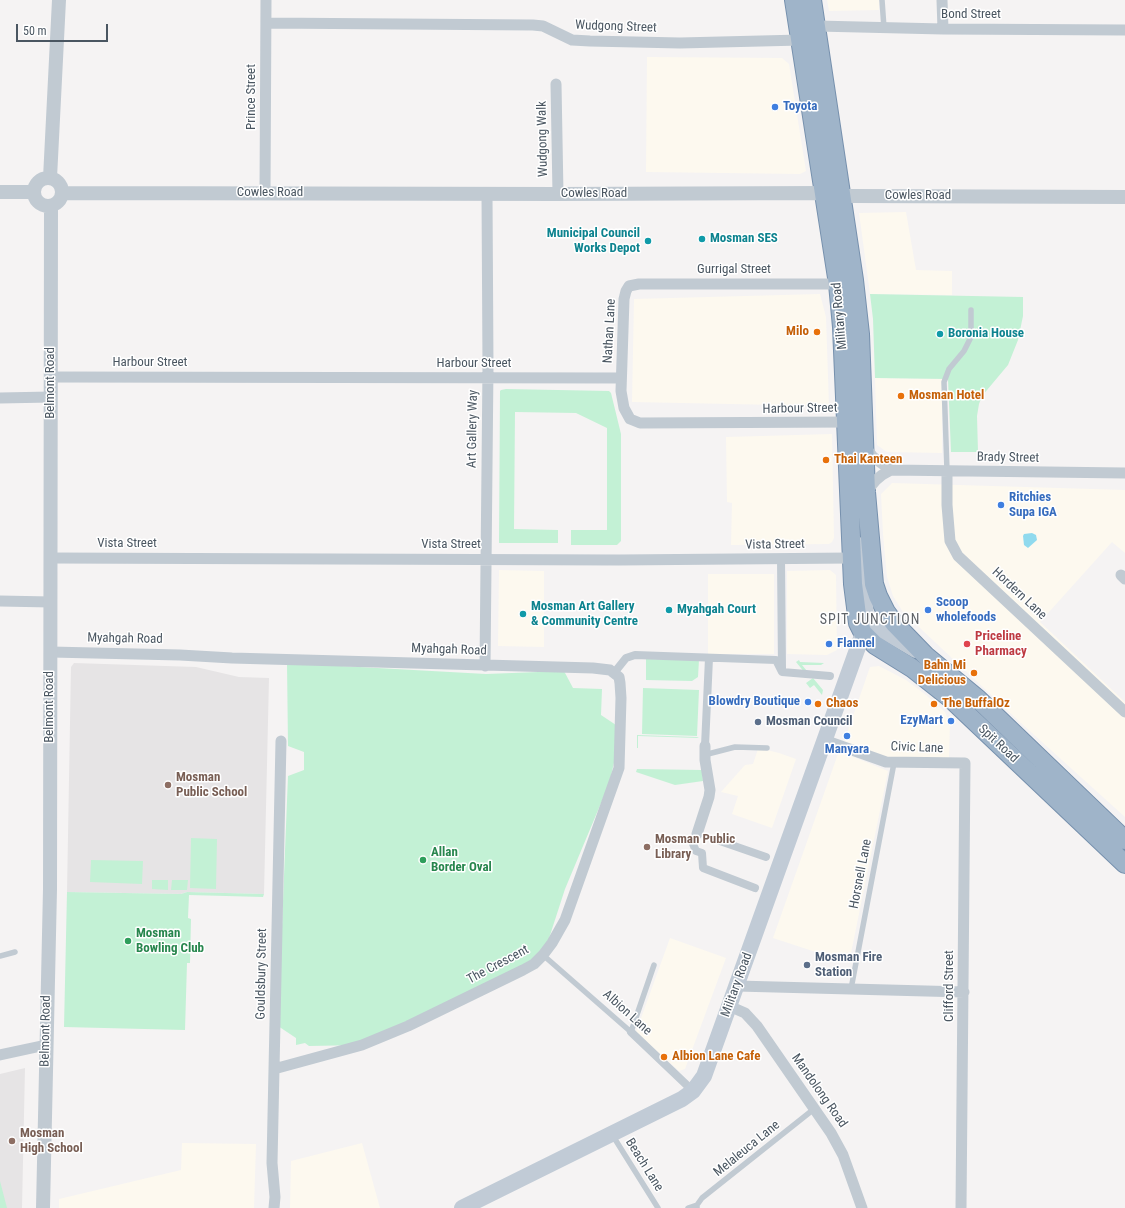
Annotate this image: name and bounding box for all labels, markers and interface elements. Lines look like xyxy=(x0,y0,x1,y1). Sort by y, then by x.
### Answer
street label: Bond Street xyxy=(941,7,1001,23)
scale bar xyxy=(18,16,110,42)
street label: Wudgong Street xyxy=(575,18,657,36)
text: 50 m xyxy=(23,24,47,38)
street label: Prince Street xyxy=(244,64,260,130)
place label: Toyota xyxy=(783,99,817,115)
street label: Wudgong Walk xyxy=(535,101,551,177)
marker: Toyota xyxy=(770,102,780,112)
street label: Cowles Road xyxy=(237,185,303,201)
street label: Cowles Road xyxy=(561,186,627,202)
street label: Cowles Road xyxy=(885,188,951,204)
place label: Municipal Council Works Depot xyxy=(547,226,640,257)
place label: Mosman SES xyxy=(710,231,778,247)
marker: Mosman SES xyxy=(697,234,707,244)
marker: Municipal Council Works Depot xyxy=(643,236,653,246)
street label: Gurrigal Street xyxy=(697,262,771,278)
street label: Military Road xyxy=(829,282,851,350)
street label: Nathan Lane xyxy=(601,298,619,364)
place label: Milo xyxy=(786,324,809,340)
place label: Boronia House xyxy=(948,326,1024,342)
marker: Milo xyxy=(812,327,822,337)
marker: Boronia House xyxy=(935,329,945,339)
street label: Belmont Road xyxy=(43,347,59,419)
street label: Harbour Street xyxy=(113,355,187,371)
street label: Harbour Street xyxy=(437,356,511,372)
place label: Mosman Hotel xyxy=(909,388,984,404)
street label: Art Gallery Way xyxy=(465,390,481,468)
marker: Mosman Hotel xyxy=(896,391,906,401)
street label: Harbour Street xyxy=(762,401,838,417)
street label: Brady Street xyxy=(977,450,1039,466)
place label: Thai Kanteen xyxy=(834,452,902,468)
marker: Thai Kanteen xyxy=(821,455,831,465)
place label: Ritchies Supa IGA xyxy=(1009,490,1057,521)
marker: Ritchies Supa IGA xyxy=(996,500,1006,510)
street label: Vista Street xyxy=(97,536,157,552)
street label: Vista Street xyxy=(421,537,481,553)
street label: Vista Street xyxy=(745,537,805,553)
street label: Hordern Lane xyxy=(988,565,1050,623)
place label: Scoop wholefoods xyxy=(936,595,996,626)
place label: Mosman Art Gallery & Community Centre xyxy=(531,599,638,630)
place label: Myahgah Court xyxy=(677,602,756,618)
marker: Myahgah Court xyxy=(664,605,674,615)
marker: Scoop wholefoods xyxy=(923,605,933,615)
marker: Mosman Art Gallery & Community Centre xyxy=(518,609,528,619)
district label: SPIT JUNCTION xyxy=(820,612,920,628)
place label: Priceline Pharmacy xyxy=(975,629,1027,660)
street label: Myahgah Road xyxy=(87,631,163,647)
place label: Flannel xyxy=(837,636,875,652)
marker: Flannel xyxy=(824,639,834,649)
marker: Priceline Pharmacy xyxy=(962,639,972,649)
street label: Myahgah Road xyxy=(411,641,487,659)
place label: Bahn Mi Delicious xyxy=(918,658,966,689)
marker: Bahn Mi Delicious xyxy=(969,668,979,678)
street label: Belmont Road xyxy=(42,671,58,743)
place label: Blowdry Boutique xyxy=(709,694,800,710)
place label: Chaos xyxy=(826,696,858,712)
place label: The BuffalOz xyxy=(942,696,1010,712)
marker: Blowdry Boutique xyxy=(803,697,813,707)
marker: Chaos xyxy=(813,699,823,709)
marker: The BuffalOz xyxy=(929,699,939,709)
place label: EzyMart xyxy=(900,713,943,729)
place label: Mosman Council xyxy=(766,714,853,730)
marker: EzyMart xyxy=(946,716,956,726)
marker: Mosman Council xyxy=(753,717,763,727)
street label: Spit Road xyxy=(975,722,1021,766)
marker: Manyara xyxy=(842,731,852,741)
street label: Civic Lane xyxy=(890,739,944,757)
place label: Manyara xyxy=(825,742,869,758)
place label: Mosman Public School xyxy=(176,770,247,801)
marker: Mosman Public School xyxy=(163,780,173,790)
place label: Mosman Public Library xyxy=(655,832,735,863)
street label: Horsnell Lane xyxy=(847,838,875,910)
marker: Mosman Public Library xyxy=(642,842,652,852)
place label: Allan Border Oval xyxy=(431,845,492,876)
marker: Allan Border Oval xyxy=(418,855,428,865)
place label: Mosman Bowling Club xyxy=(136,926,204,957)
street label: Gouldsbury Street xyxy=(253,928,271,1020)
marker: Mosman Bowling Club xyxy=(123,936,133,946)
street label: The Crescent xyxy=(464,942,532,988)
place label: Mosman Fire Station xyxy=(815,950,882,981)
street label: Clifford Street xyxy=(942,950,958,1022)
street label: Military Road xyxy=(718,951,756,1019)
marker: Mosman Fire Station xyxy=(802,960,812,970)
street label: Albion Lane xyxy=(599,987,655,1039)
street label: Belmont Road xyxy=(38,995,54,1067)
place label: Albion Lane Cafe xyxy=(672,1049,760,1065)
street label: Mandolong Road xyxy=(788,1051,850,1131)
marker: Albion Lane Cafe xyxy=(659,1052,669,1062)
street label: Melaleuca Lane xyxy=(711,1118,783,1180)
place label: Mosman High School xyxy=(20,1126,83,1157)
marker: Mosman High School xyxy=(7,1136,17,1146)
street label: Beach Lane xyxy=(622,1136,666,1194)

